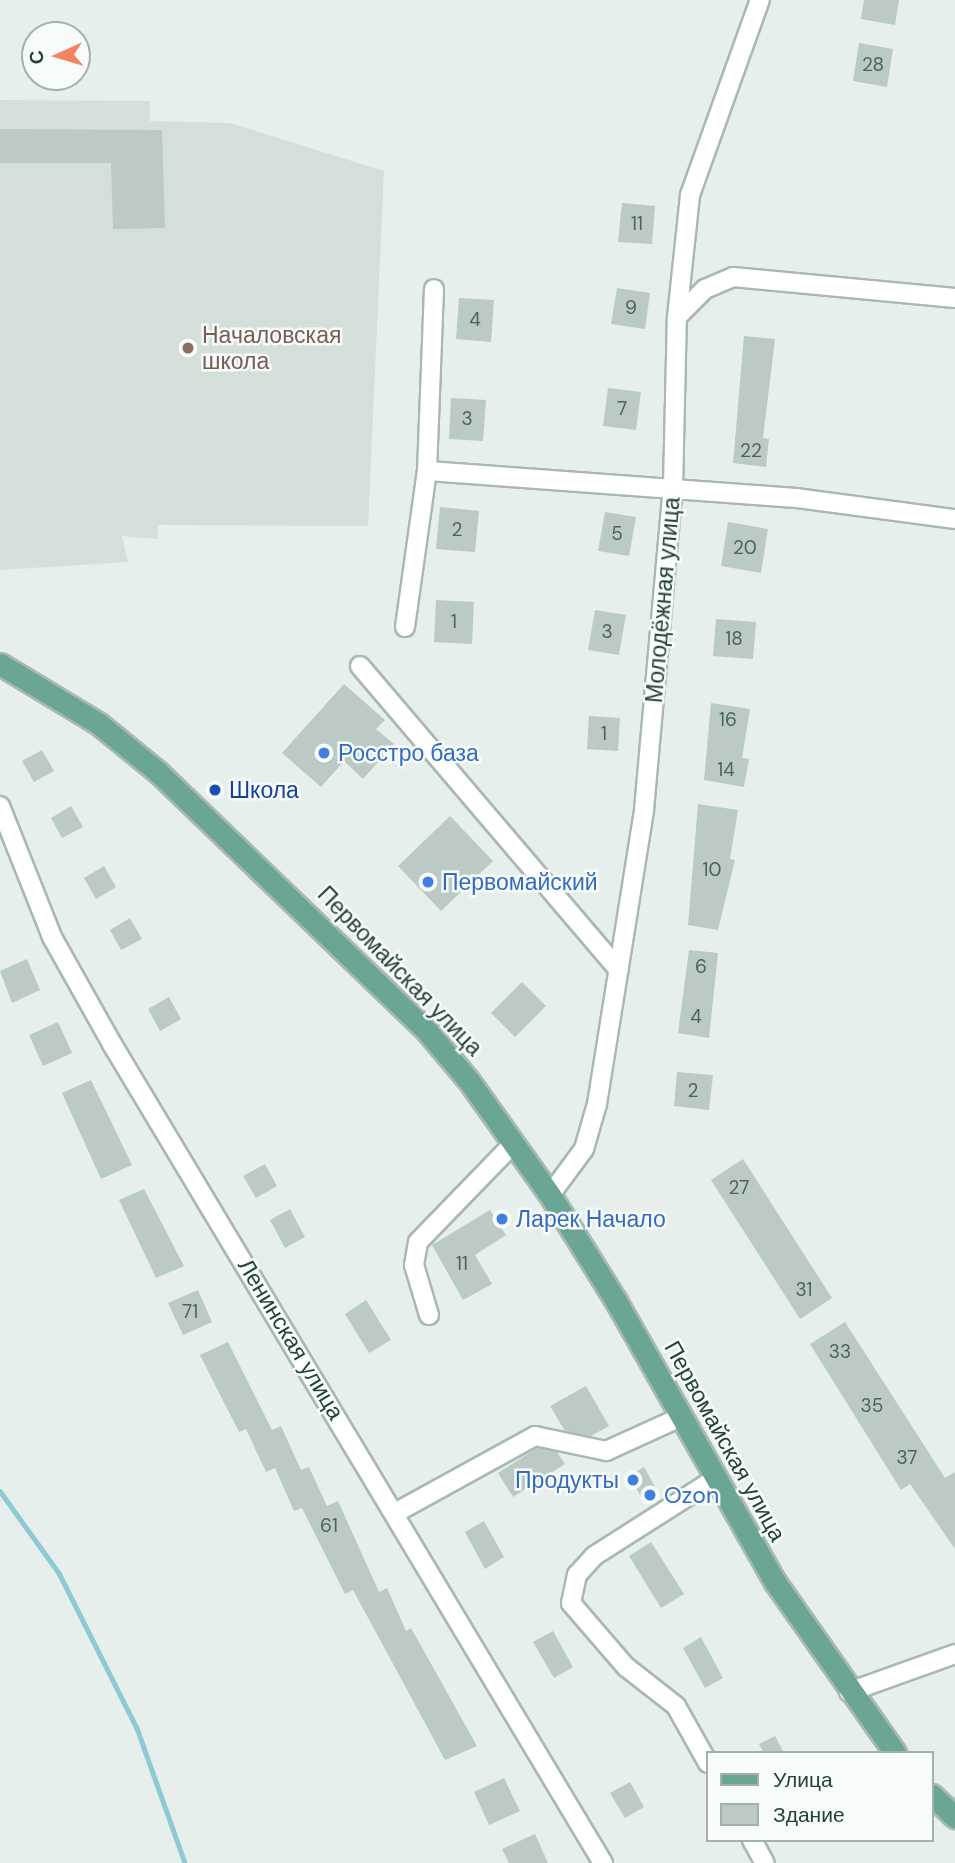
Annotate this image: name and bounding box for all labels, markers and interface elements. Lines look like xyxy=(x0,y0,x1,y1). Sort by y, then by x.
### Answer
north arrow xyxy=(21,21,91,91)
text: С xyxy=(24,50,49,65)
house number: 28 xyxy=(862,54,884,76)
house number: 11 xyxy=(631,213,643,235)
house number: 9 xyxy=(625,297,637,319)
house number: 4 xyxy=(469,309,481,331)
place label: Началовская школа xyxy=(202,321,341,375)
marker: Началовская школа xyxy=(180,340,196,356)
house number: 7 xyxy=(617,398,627,420)
house number: 3 xyxy=(461,408,473,430)
house number: 22 xyxy=(740,440,762,462)
street label: Молодёжная улица xyxy=(640,496,686,704)
house number: 2 xyxy=(452,519,462,541)
house number: 5 xyxy=(611,523,623,545)
house number: 20 xyxy=(733,537,757,559)
house number: 1 xyxy=(451,611,457,633)
house number: 3 xyxy=(601,621,613,643)
house number: 18 xyxy=(725,628,743,650)
house number: 16 xyxy=(719,709,737,731)
house number: 1 xyxy=(601,723,607,745)
place label: Росстро база xyxy=(338,739,479,767)
marker: Росстро база xyxy=(316,745,332,761)
house number: 14 xyxy=(717,759,735,781)
place label: Школа xyxy=(229,776,299,804)
marker: Школа xyxy=(207,782,223,798)
house number: 10 xyxy=(703,859,721,881)
place label: Первомайский xyxy=(442,868,598,896)
marker: Первомайский xyxy=(420,874,436,890)
street label: Первомайская улица xyxy=(312,880,488,1062)
house number: 6 xyxy=(695,956,707,978)
house number: 4 xyxy=(690,1006,702,1028)
house number: 2 xyxy=(688,1080,698,1102)
house number: 27 xyxy=(729,1177,749,1199)
place label: Ларек Начало xyxy=(516,1205,666,1233)
marker: Ларек Начало xyxy=(494,1211,510,1227)
house number: 11 xyxy=(456,1253,468,1275)
street label: Ленинская улица xyxy=(232,1254,350,1424)
house number: 31 xyxy=(796,1279,812,1301)
house number: 71 xyxy=(182,1301,198,1323)
street label: Первомайская улица xyxy=(658,1336,792,1546)
house number: 33 xyxy=(829,1341,851,1363)
house number: 35 xyxy=(861,1395,883,1417)
house number: 37 xyxy=(896,1447,918,1469)
place label: Продукты xyxy=(515,1466,619,1494)
marker: Продукты xyxy=(625,1472,641,1488)
place label: Ozon xyxy=(664,1481,719,1509)
marker: Ozon xyxy=(642,1487,658,1503)
house number: 61 xyxy=(320,1515,338,1537)
legend xyxy=(706,1751,934,1842)
text: Улица xyxy=(773,1766,833,1794)
text: Здание xyxy=(773,1801,845,1829)

